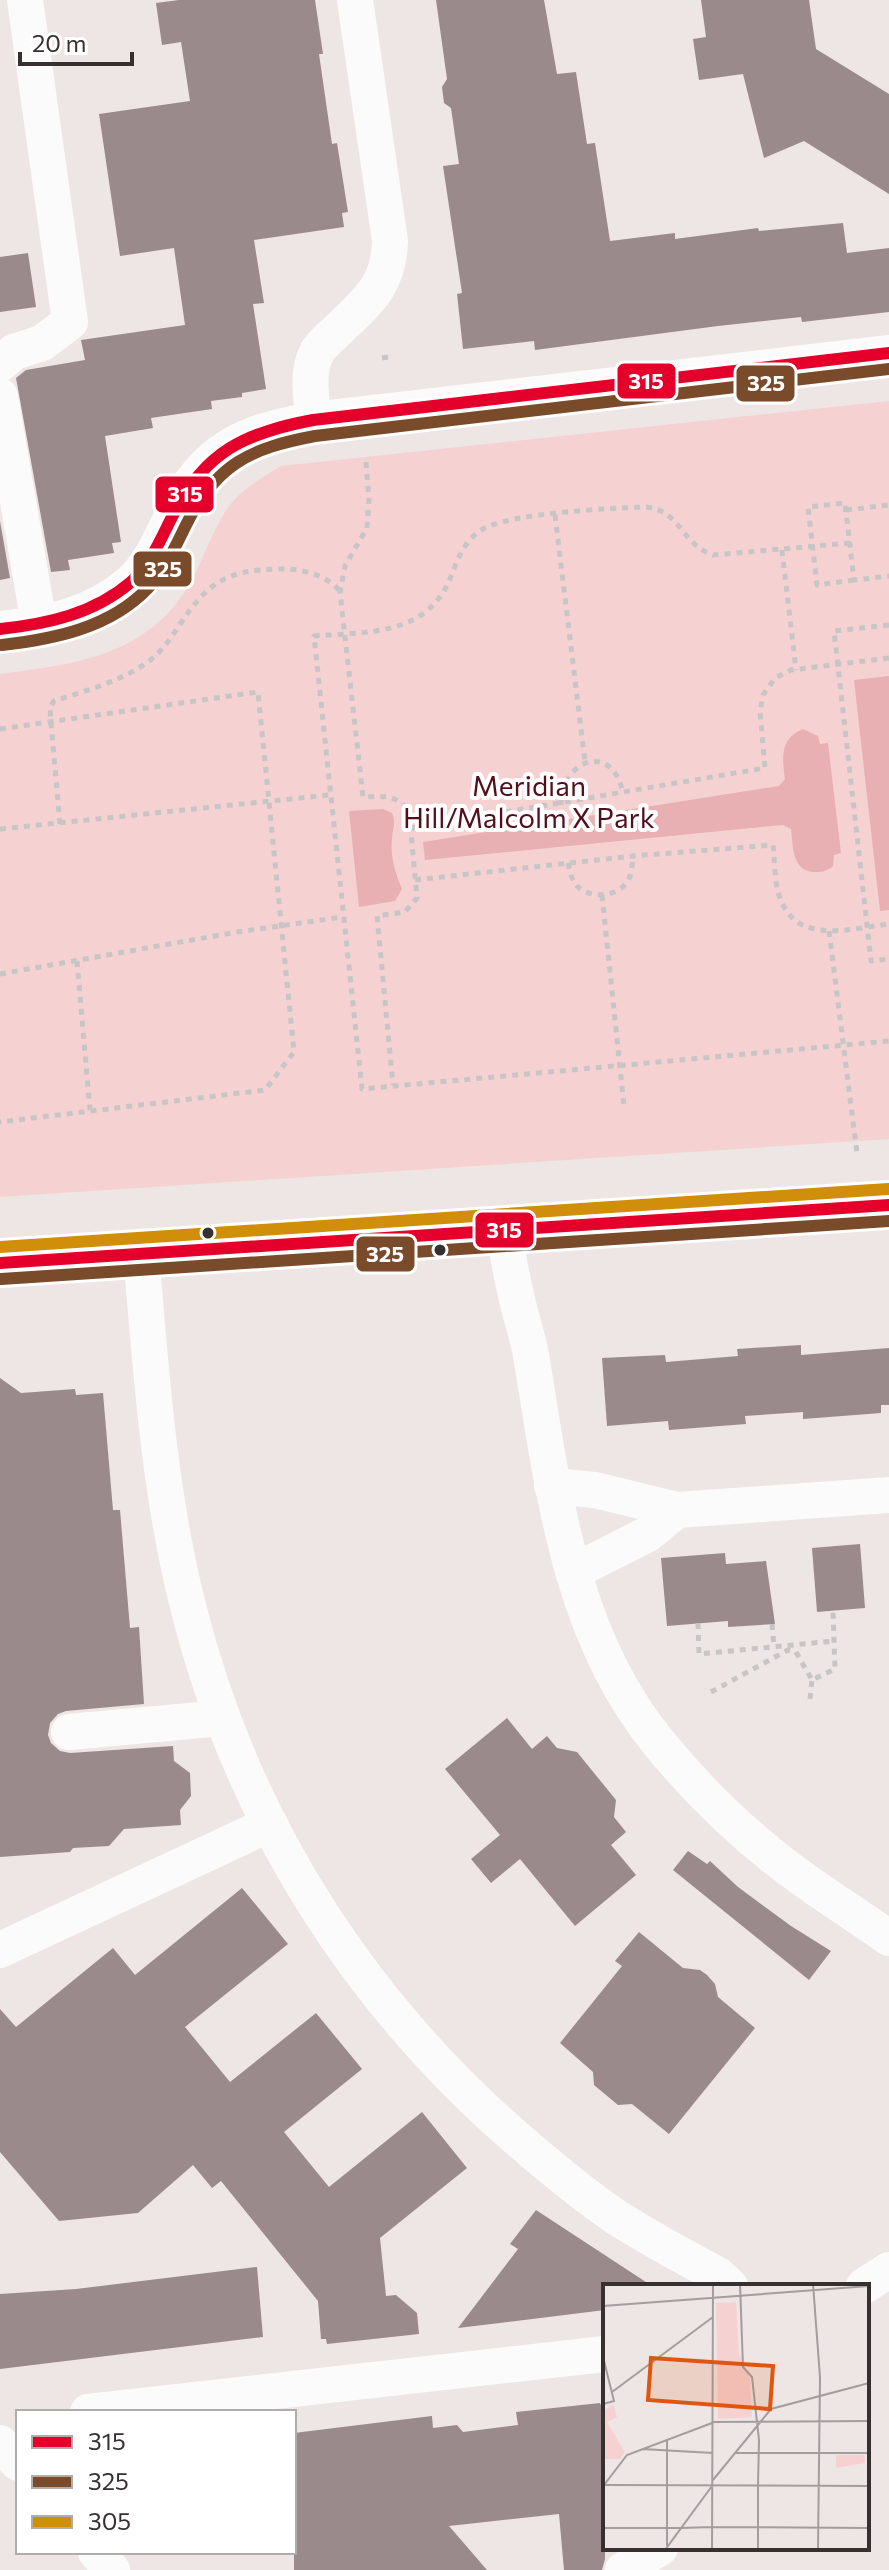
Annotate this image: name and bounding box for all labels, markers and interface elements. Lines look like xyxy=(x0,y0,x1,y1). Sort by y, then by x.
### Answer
scale bar xyxy=(20,16,132,66)
text: 20 m xyxy=(32,28,86,57)
line badge: 315 xyxy=(616,362,677,400)
line badge: 325 xyxy=(735,364,796,403)
text: 315 xyxy=(628,367,664,394)
text: 325 xyxy=(747,369,785,396)
line badge: 315 xyxy=(154,475,215,514)
text: 315 xyxy=(167,480,203,507)
line badge: 325 xyxy=(132,550,193,588)
text: 325 xyxy=(144,555,182,582)
park label: Meridian Hill/Malcolm X Park xyxy=(403,768,655,834)
line badge: 315 xyxy=(474,1211,535,1249)
text: 315 xyxy=(486,1216,522,1243)
unlabelled marker xyxy=(200,1225,216,1241)
line badge: 325 xyxy=(355,1235,416,1273)
text: 325 xyxy=(366,1240,404,1267)
unlabelled marker xyxy=(432,1242,448,1258)
inset map xyxy=(603,2284,869,2550)
legend xyxy=(16,2410,296,2554)
text: 315 xyxy=(88,2426,126,2455)
text: 325 xyxy=(88,2466,129,2495)
text: 305 xyxy=(88,2506,131,2535)

